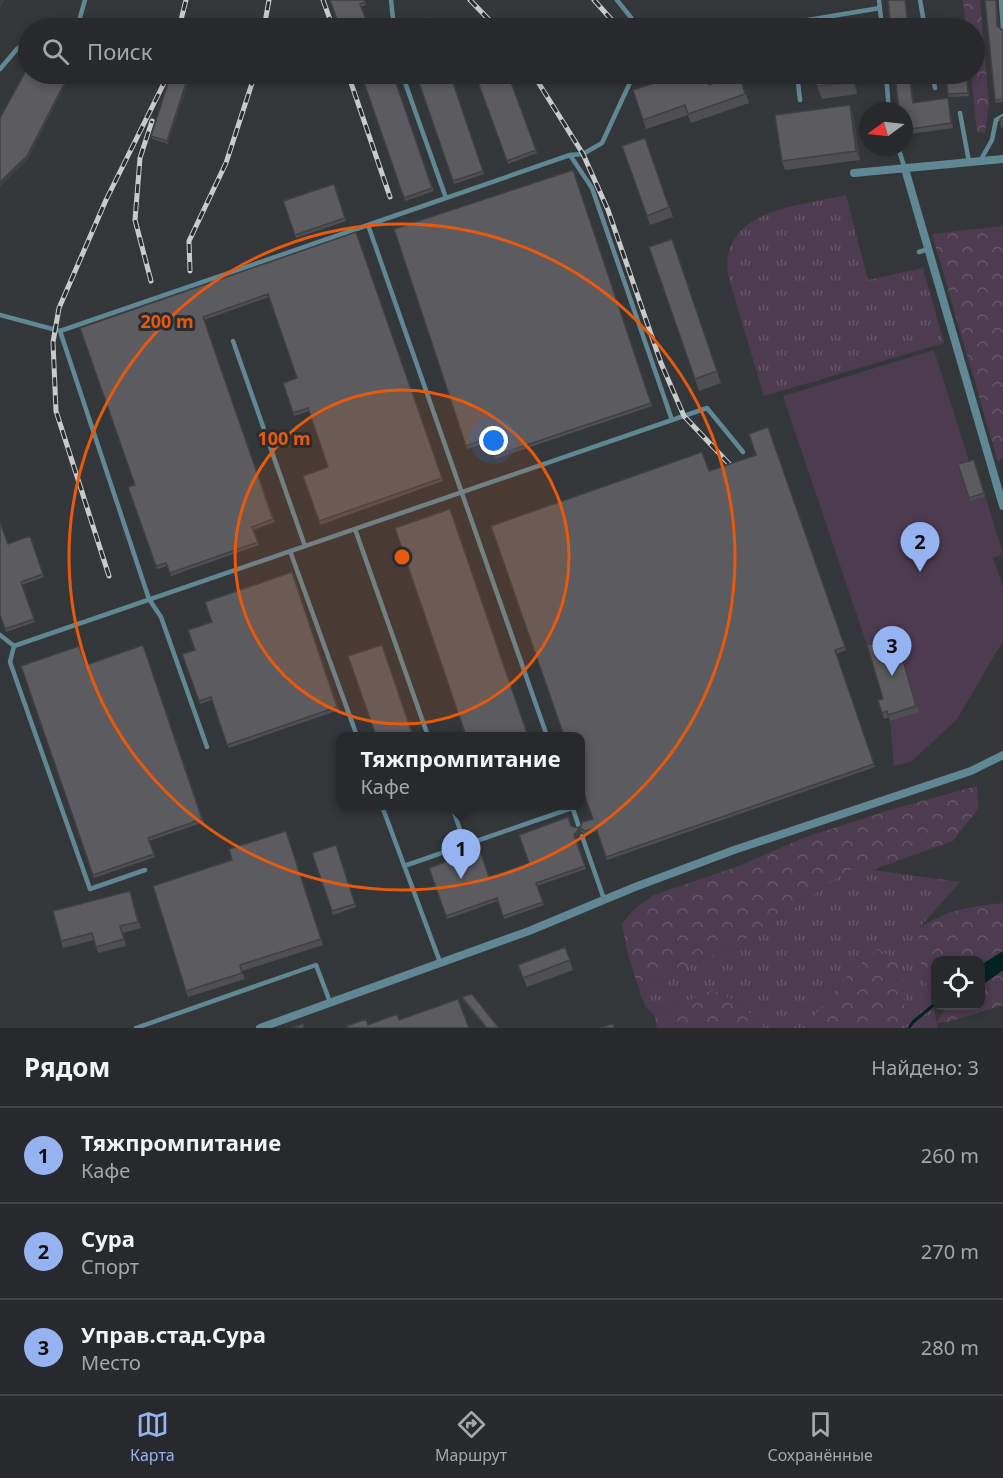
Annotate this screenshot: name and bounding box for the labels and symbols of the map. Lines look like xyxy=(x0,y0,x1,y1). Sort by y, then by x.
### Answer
north arrow xyxy=(859,102,913,156)
text: 200 m xyxy=(140,309,194,333)
text: 100 m xyxy=(257,426,311,450)
your location xyxy=(479,426,508,455)
pin: 2 xyxy=(900,522,940,572)
centre of rings xyxy=(392,547,412,567)
pin: 3 xyxy=(872,626,912,676)
pin: 1 xyxy=(442,830,480,879)

